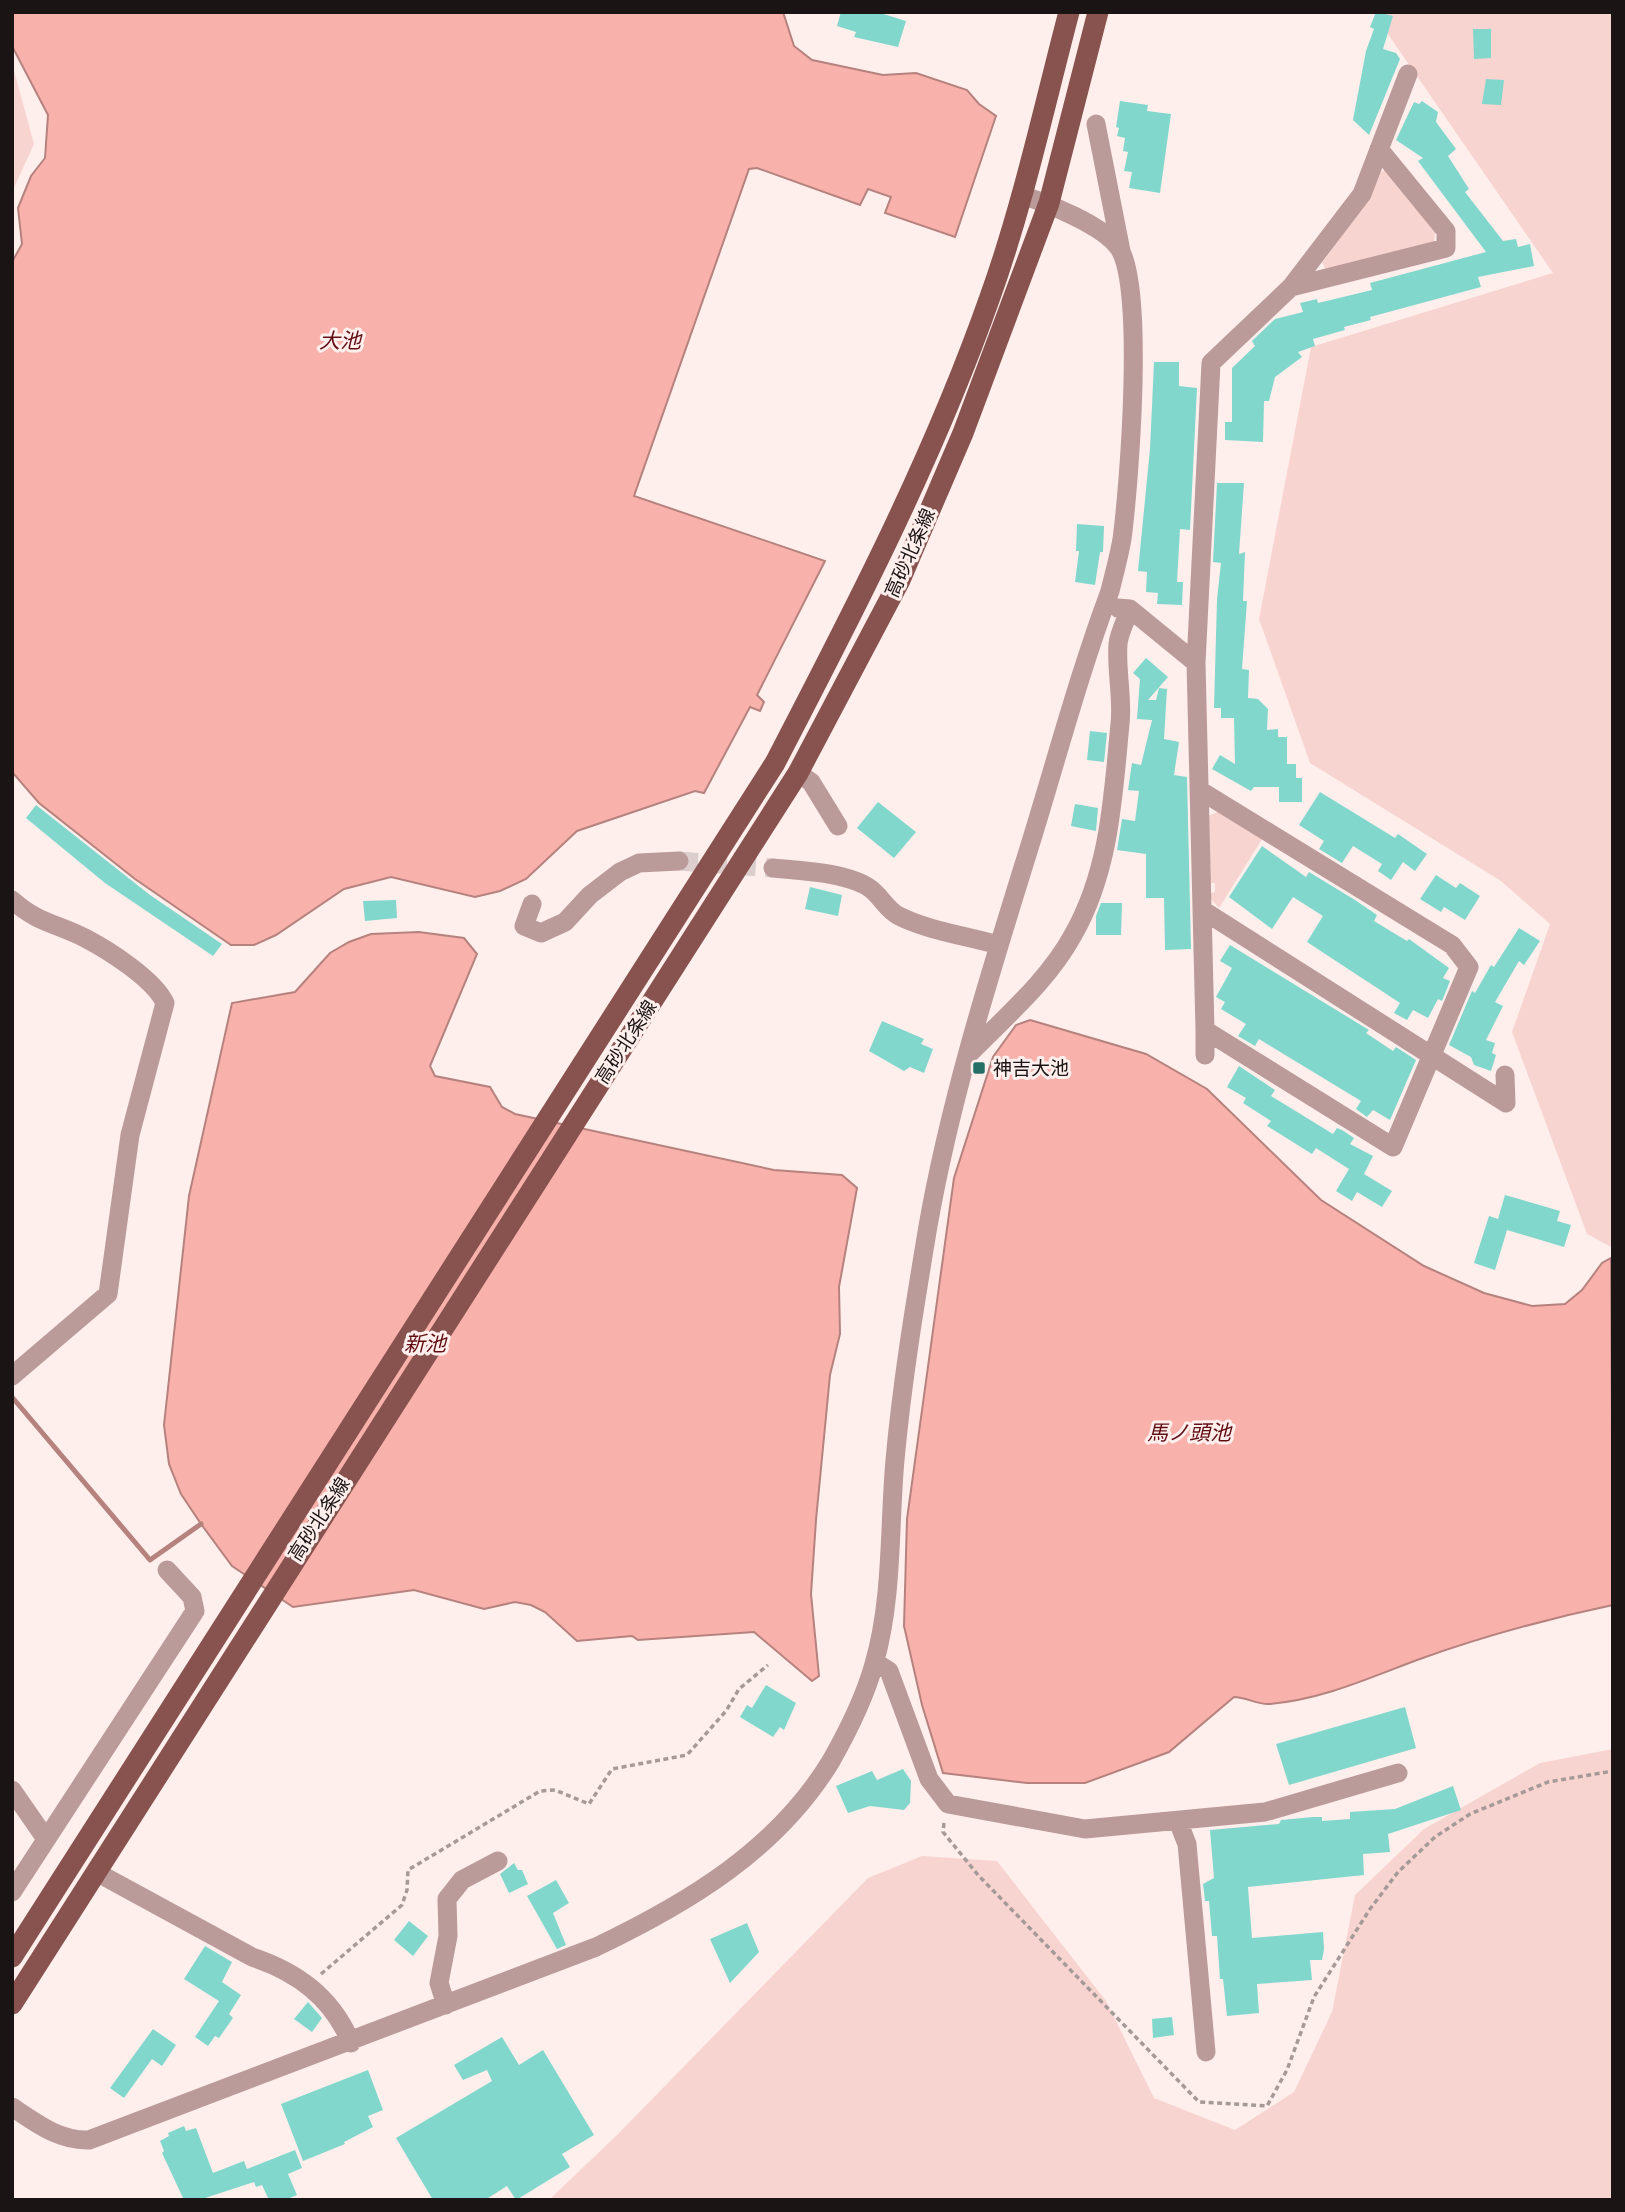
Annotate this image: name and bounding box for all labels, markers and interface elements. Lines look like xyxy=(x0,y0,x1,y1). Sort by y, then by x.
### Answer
water label: 大池 xyxy=(319,327,363,355)
street label: 高砂北条線 xyxy=(879,505,941,601)
street label: 高砂北条線 xyxy=(590,995,662,1089)
place label: 神吉大池 xyxy=(993,1056,1069,1081)
marker: 神吉大池 xyxy=(971,1060,987,1076)
water label: 新池 xyxy=(404,1330,448,1358)
water label: 馬ノ頭池 xyxy=(1147,1419,1233,1447)
street label: 高砂北条線 xyxy=(283,1472,355,1566)

